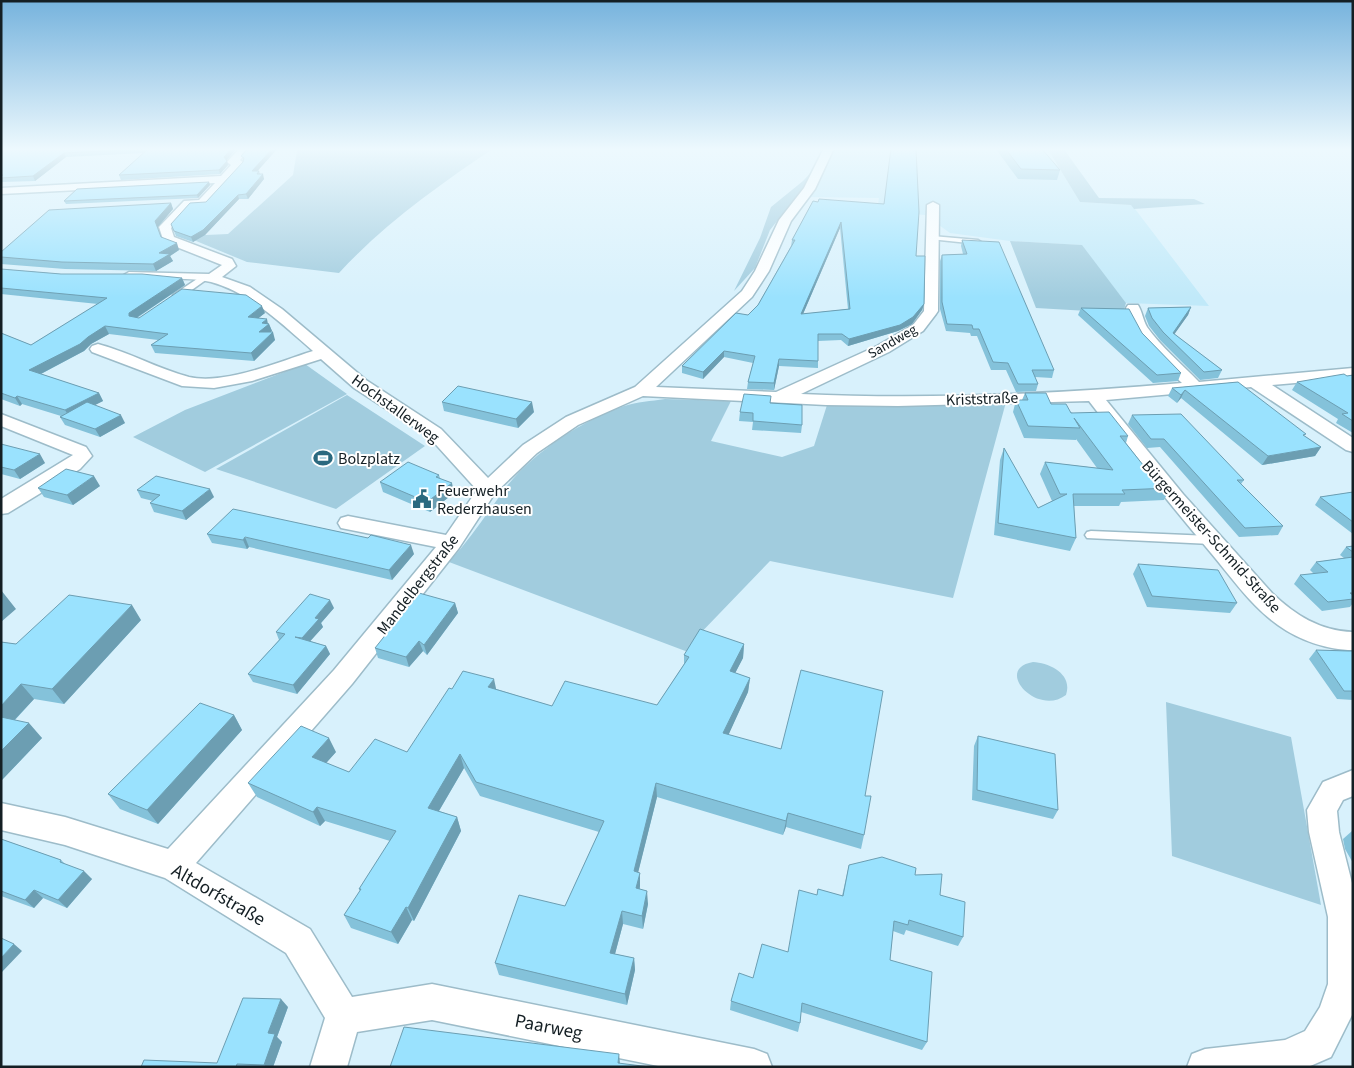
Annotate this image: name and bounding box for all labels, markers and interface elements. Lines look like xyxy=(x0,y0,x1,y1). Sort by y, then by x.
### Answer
street label: Sandweg xyxy=(864,320,921,364)
street label: Hochstallerweg xyxy=(347,369,444,448)
street label: Kriststraße xyxy=(945,387,1019,411)
sports icon: Bolzplatz xyxy=(312,447,334,469)
place label: Bolzplatz xyxy=(338,448,400,470)
street label: Bürgermeister-Schmid-Straße xyxy=(1137,455,1286,618)
place label: Feuerwehr Rederzhausen xyxy=(437,480,532,520)
public building icon: Feuerwehr Rederzhausen xyxy=(411,488,433,510)
street label: Mandelbergstraße xyxy=(372,530,464,639)
street label: Altdorfstraße xyxy=(166,858,270,933)
street label: Paarweg xyxy=(513,1008,585,1047)

